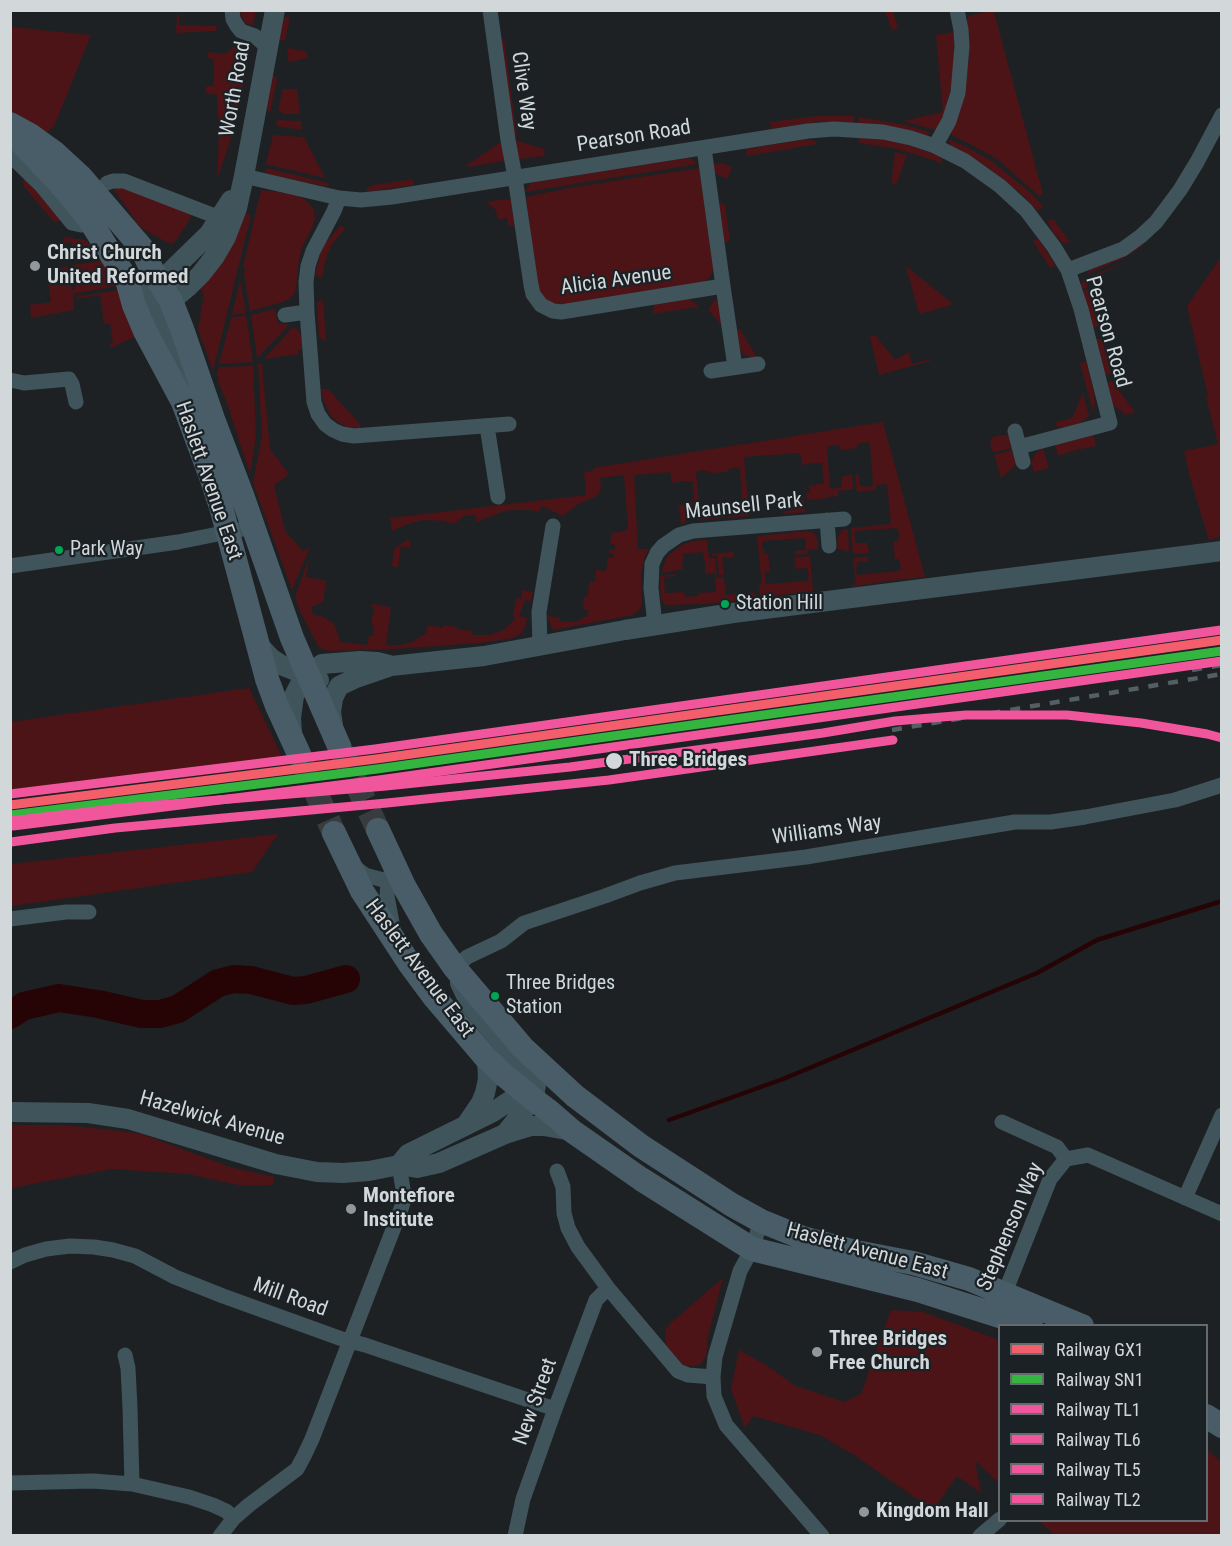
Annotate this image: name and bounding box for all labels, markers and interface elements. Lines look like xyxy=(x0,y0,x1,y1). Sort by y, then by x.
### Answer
street label: Worth Road xyxy=(215,39,257,139)
street label: Clive Way xyxy=(505,50,541,132)
street label: Pearson Road xyxy=(575,116,693,158)
place label: Christ Church United Reformed xyxy=(47,241,188,291)
marker: Christ Church United Reformed xyxy=(28,259,42,273)
street label: Alicia Avenue xyxy=(559,261,673,301)
street label: Pearson Road xyxy=(1079,273,1135,391)
street label: Haslett Avenue East xyxy=(169,398,247,564)
street label: Maunsell Park xyxy=(684,488,804,526)
place label: Park Way xyxy=(70,538,143,562)
marker: Park Way xyxy=(53,544,65,556)
place label: Station Hill xyxy=(736,592,823,616)
marker: Station Hill xyxy=(719,598,731,610)
place label: Three Bridges xyxy=(629,748,747,774)
marker: Three Bridges xyxy=(604,751,624,771)
street label: Williams Way xyxy=(771,811,883,851)
street label: Haslett Avenue East xyxy=(359,895,479,1043)
place label: Three Bridges Station xyxy=(506,972,615,1019)
marker: Three Bridges Station xyxy=(489,990,501,1002)
street label: Hazelwick Avenue xyxy=(137,1086,287,1152)
street label: Stephenson Way xyxy=(973,1159,1049,1295)
place label: Montefiore Institute xyxy=(363,1184,455,1234)
marker: Montefiore Institute xyxy=(344,1202,358,1216)
street label: Haslett Avenue East xyxy=(784,1218,950,1286)
street label: Mill Road xyxy=(249,1273,331,1323)
legend xyxy=(998,1324,1208,1522)
place label: Three Bridges Free Church xyxy=(829,1327,947,1377)
text: Railway GX1 xyxy=(1056,1339,1144,1360)
marker: Three Bridges Free Church xyxy=(810,1345,824,1359)
street label: New Street xyxy=(509,1355,563,1449)
text: Railway SN1 xyxy=(1056,1369,1144,1390)
text: Railway TL1 xyxy=(1056,1399,1141,1420)
text: Railway TL6 xyxy=(1056,1429,1141,1450)
text: Railway TL5 xyxy=(1056,1459,1141,1480)
text: Railway TL2 xyxy=(1056,1489,1141,1510)
place label: Kingdom Hall xyxy=(876,1499,988,1525)
marker: Kingdom Hall xyxy=(857,1505,871,1519)

